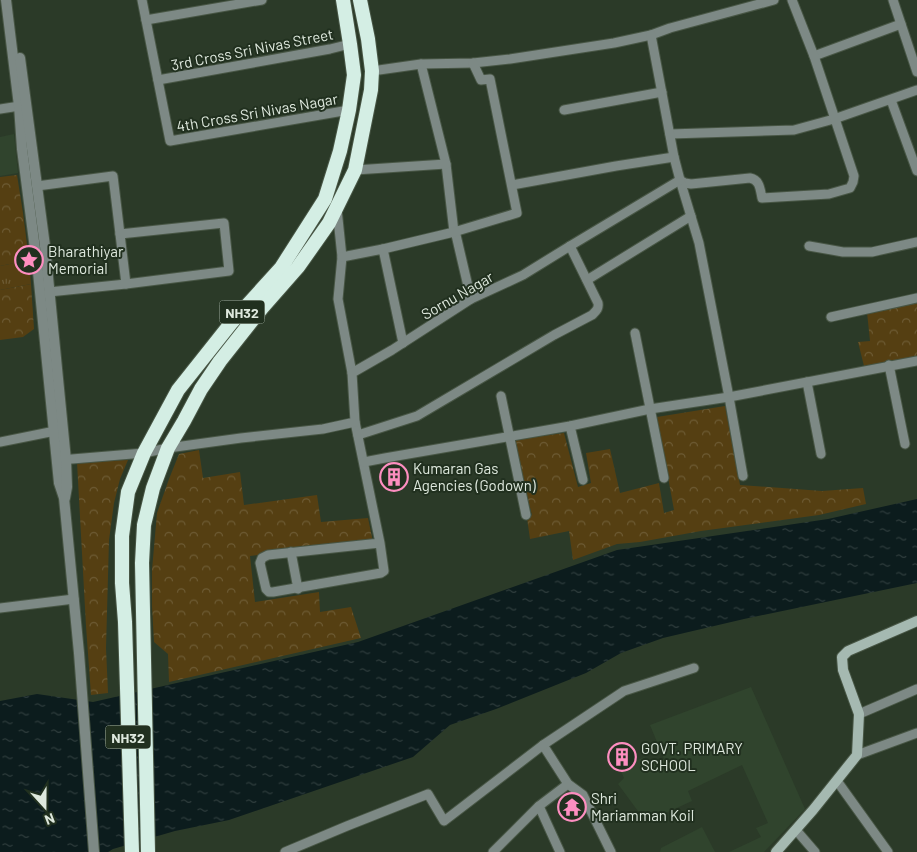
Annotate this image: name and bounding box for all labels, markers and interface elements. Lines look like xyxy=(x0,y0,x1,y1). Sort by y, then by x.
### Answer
street label: 3rd Cross Sri Nivas Street xyxy=(169,24,335,74)
street label: 4th Cross Sri Nivas Nagar xyxy=(175,89,340,135)
place label: Bharathiyar Memorial xyxy=(48,242,124,277)
place icon: Bharathiyar Memorial xyxy=(14,245,44,275)
street label: Sornu Nagar xyxy=(418,267,497,323)
road number: NH32 xyxy=(220,300,264,324)
place label: Kumaran Gas Agencies (Godown) xyxy=(413,459,536,494)
building icon: Kumaran Gas Agencies (Godown) xyxy=(379,462,409,492)
road number: NH32 xyxy=(106,726,150,749)
place label: GOVT. PRIMARY SCHOOL xyxy=(641,739,743,774)
building icon: GOVT. PRIMARY SCHOOL xyxy=(607,742,637,772)
north arrow xyxy=(20,782,70,832)
place label: Shri Mariamman Koil xyxy=(591,789,694,824)
temple icon: Shri Mariamman Koil xyxy=(557,792,587,822)
text: N xyxy=(42,810,57,829)

